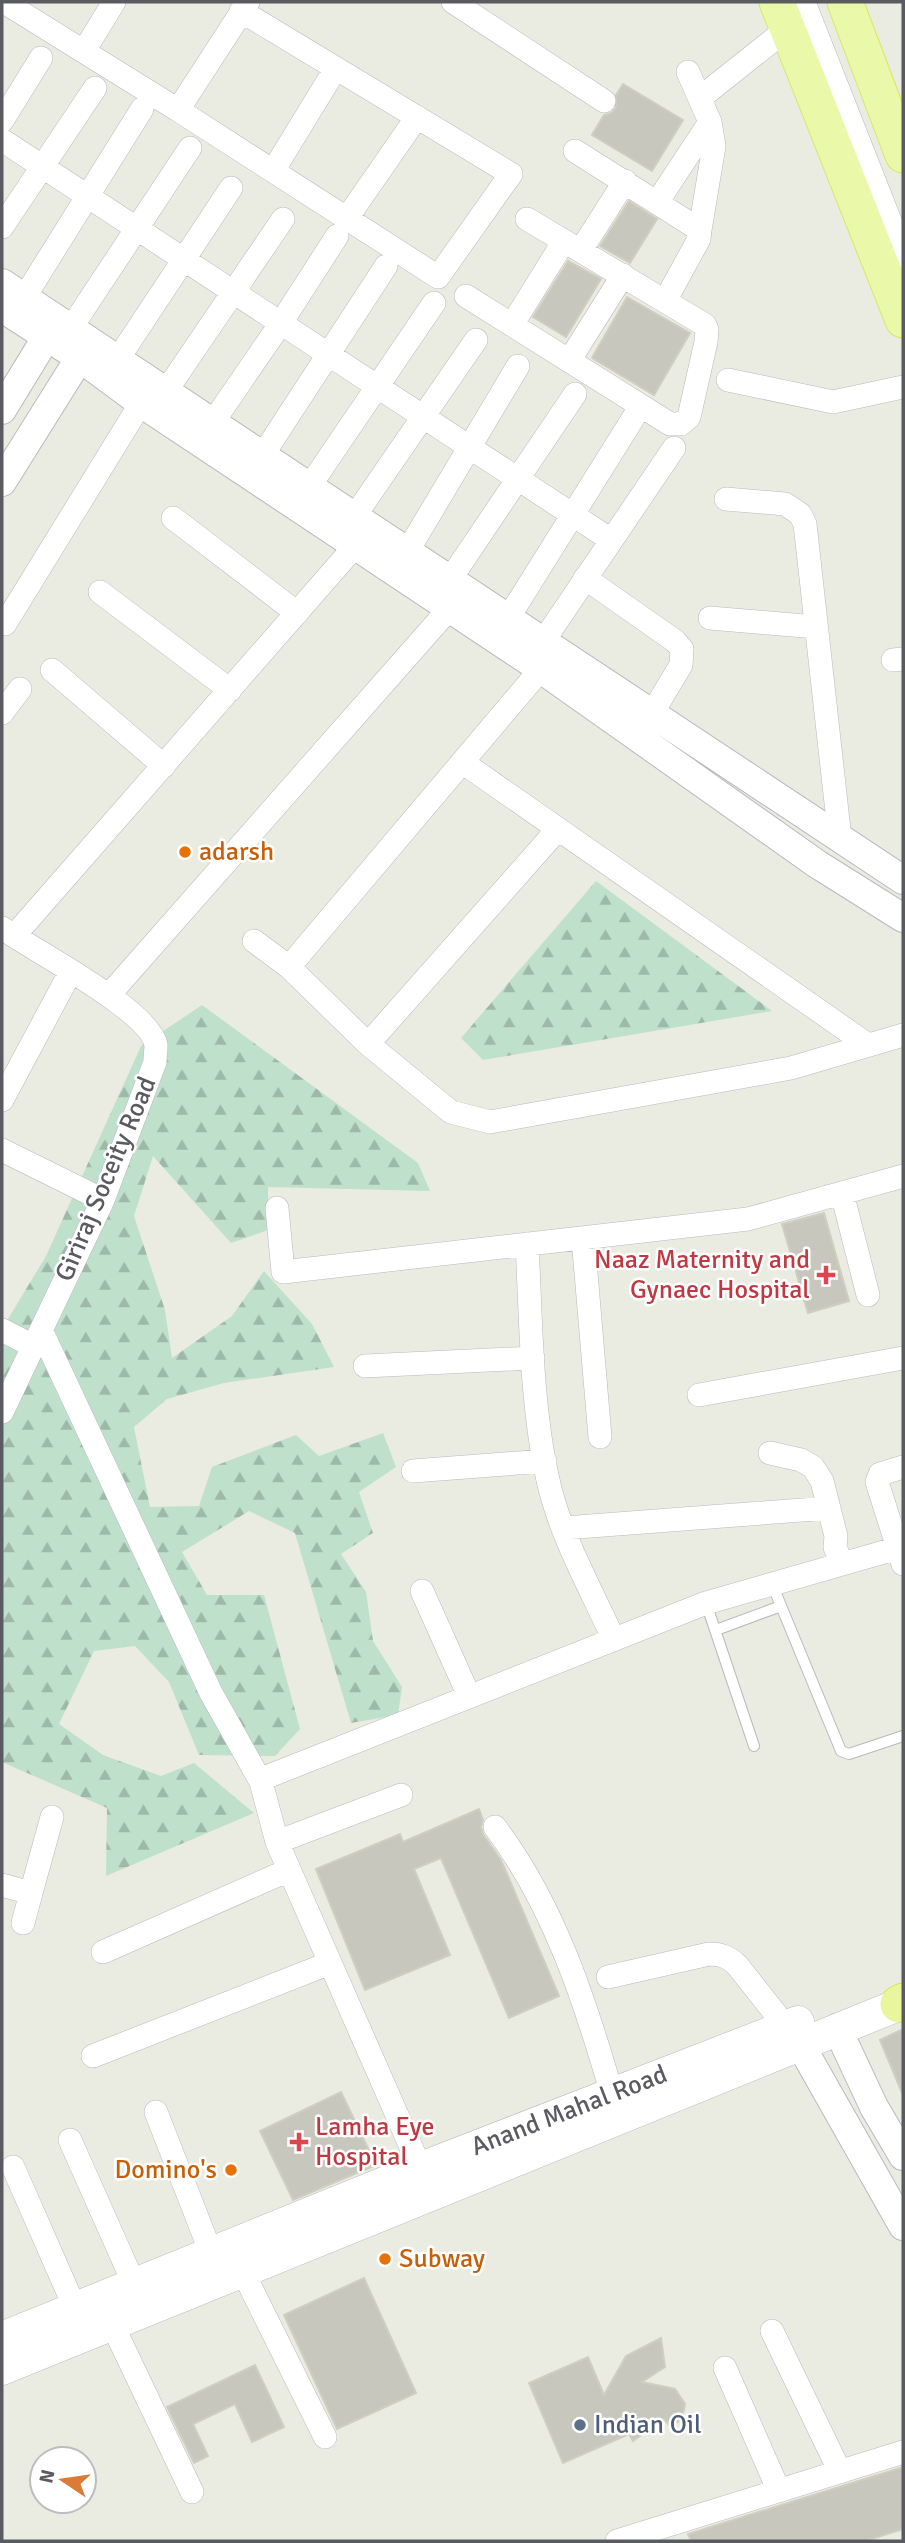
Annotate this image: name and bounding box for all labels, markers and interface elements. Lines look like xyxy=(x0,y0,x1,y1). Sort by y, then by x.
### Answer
place label: adarsh xyxy=(199,836,274,868)
marker: adarsh xyxy=(177,844,193,860)
street label: Giriraj Soceity Road xyxy=(48,1072,164,1286)
place label: Naaz Maternity and Gynaec Hospital xyxy=(594,1244,810,1306)
marker: Naaz Maternity and Gynaec Hospital xyxy=(816,1265,836,1285)
street label: Anand Mahal Road xyxy=(467,2058,672,2163)
place label: Lamha Eye Hospital xyxy=(315,2111,434,2173)
marker: Lamha Eye Hospital xyxy=(289,2132,309,2152)
place label: Domino's xyxy=(114,2154,217,2186)
marker: Domino's xyxy=(223,2162,239,2178)
place label: Subway xyxy=(399,2243,485,2275)
marker: Subway xyxy=(377,2251,393,2267)
place label: Indian Oil xyxy=(594,2409,702,2441)
marker: Indian Oil xyxy=(572,2417,588,2433)
north arrow xyxy=(28,2445,98,2515)
text: N xyxy=(34,2467,61,2486)

